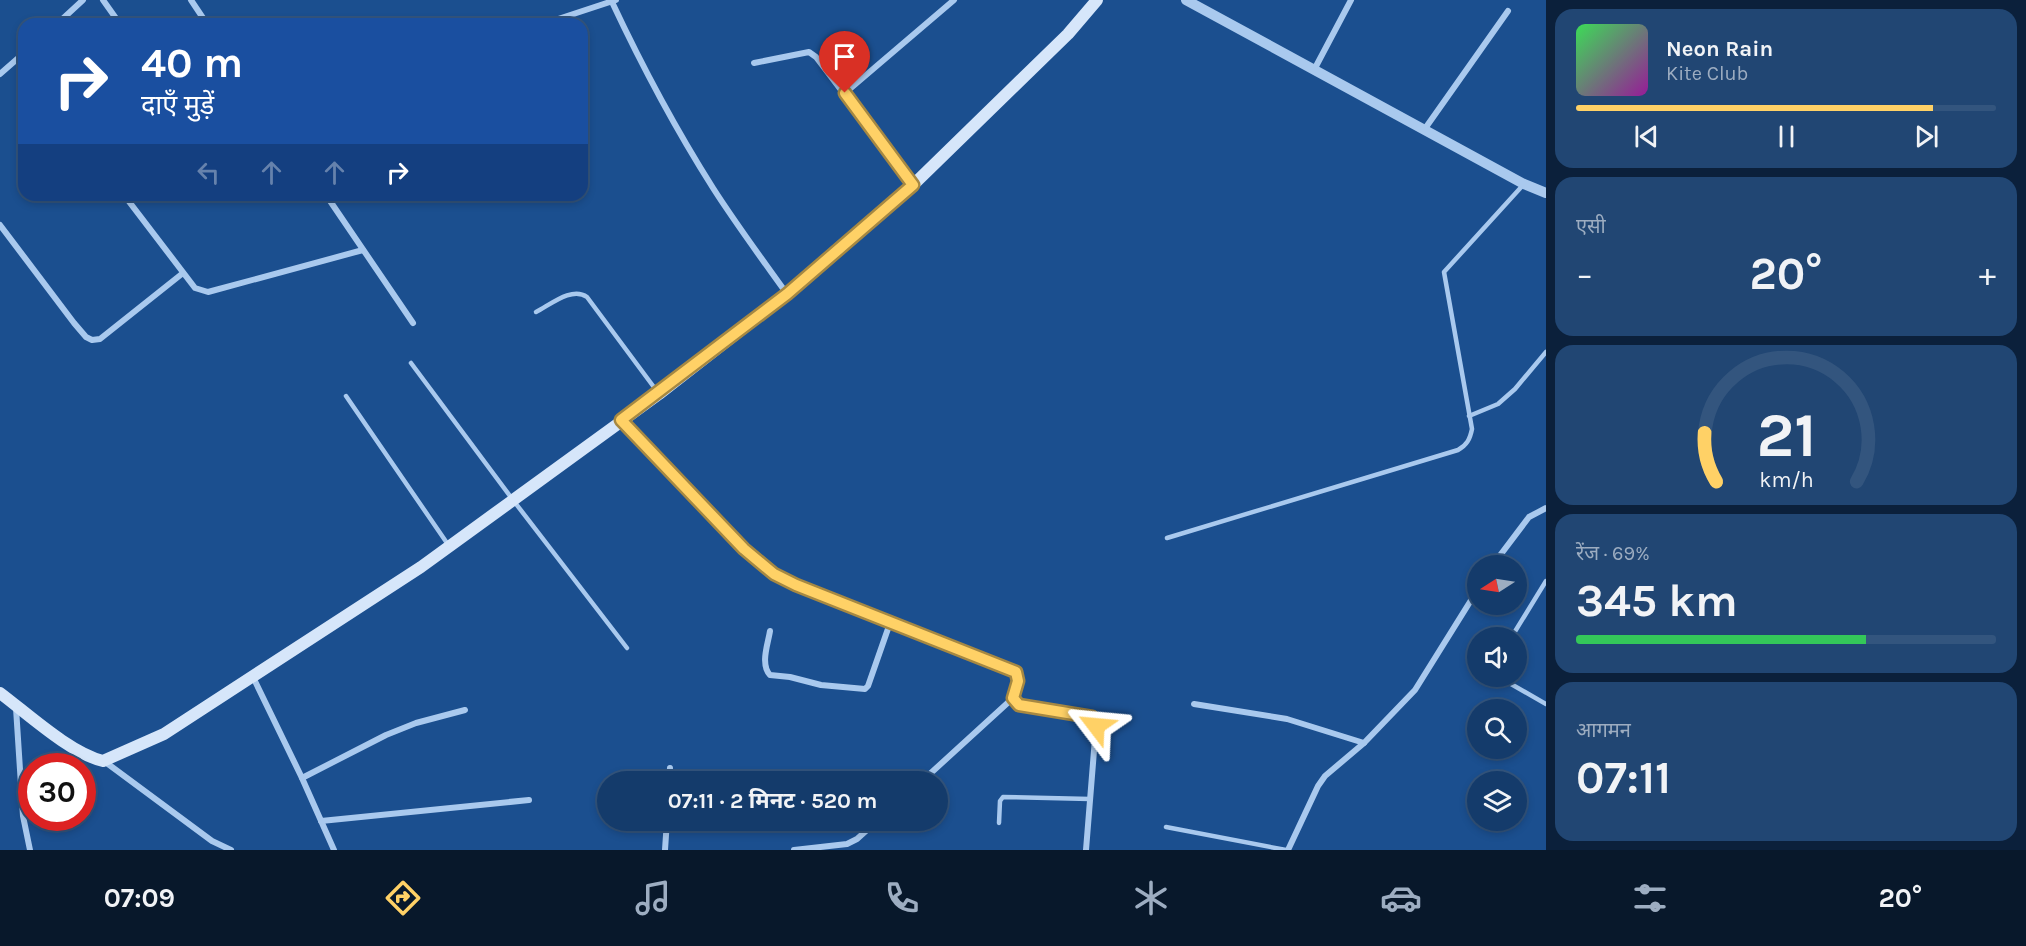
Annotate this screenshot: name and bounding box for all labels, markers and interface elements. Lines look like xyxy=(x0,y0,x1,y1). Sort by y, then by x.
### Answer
pin xyxy=(819,31,870,93)
text: Neon Rain xyxy=(1666,36,1773,62)
text: 40 m xyxy=(141,38,243,88)
icon: arrive xyxy=(828,40,861,73)
icon: right xyxy=(42,42,120,120)
text: Kite Club xyxy=(1666,62,1748,85)
text: दाएँ मुड़ें xyxy=(141,89,214,121)
icon: previous xyxy=(1630,120,1663,153)
icon: pause xyxy=(1770,120,1803,153)
icon: next xyxy=(1910,120,1943,153)
icon: left xyxy=(192,156,225,189)
icon: ahead xyxy=(255,156,288,189)
icon: ahead xyxy=(318,156,351,189)
icon: right xyxy=(381,156,414,189)
text: एसी xyxy=(1576,215,1606,238)
text: 20° xyxy=(1749,248,1823,300)
text: − xyxy=(1576,255,1593,293)
text: + xyxy=(1979,255,1996,293)
text: 21 xyxy=(1756,399,1816,472)
text: km/h xyxy=(1759,467,1813,492)
text: रेंज · 69% xyxy=(1576,542,1650,565)
north arrow xyxy=(1467,555,1527,615)
map controls xyxy=(1467,555,1527,831)
text: 345 km xyxy=(1576,575,1738,627)
button: sound xyxy=(1467,627,1527,687)
position arrow xyxy=(1064,694,1128,758)
button: search xyxy=(1467,699,1527,759)
text: आगमन xyxy=(1576,719,1631,742)
text: 07:11 xyxy=(1576,752,1671,804)
speed limit sign: 30 xyxy=(18,753,96,831)
button: layers xyxy=(1467,771,1527,831)
text: 07:11 · 2 मिनट · 520 m xyxy=(668,788,877,814)
icon: directions xyxy=(382,877,424,919)
icon: music xyxy=(632,877,674,919)
icon: phone xyxy=(881,877,923,919)
icon: climate xyxy=(1130,877,1172,919)
icon: car xyxy=(1380,877,1422,919)
icon: filters xyxy=(1629,877,1671,919)
text: 07:09 xyxy=(104,882,175,914)
text: 20° xyxy=(1878,882,1922,914)

